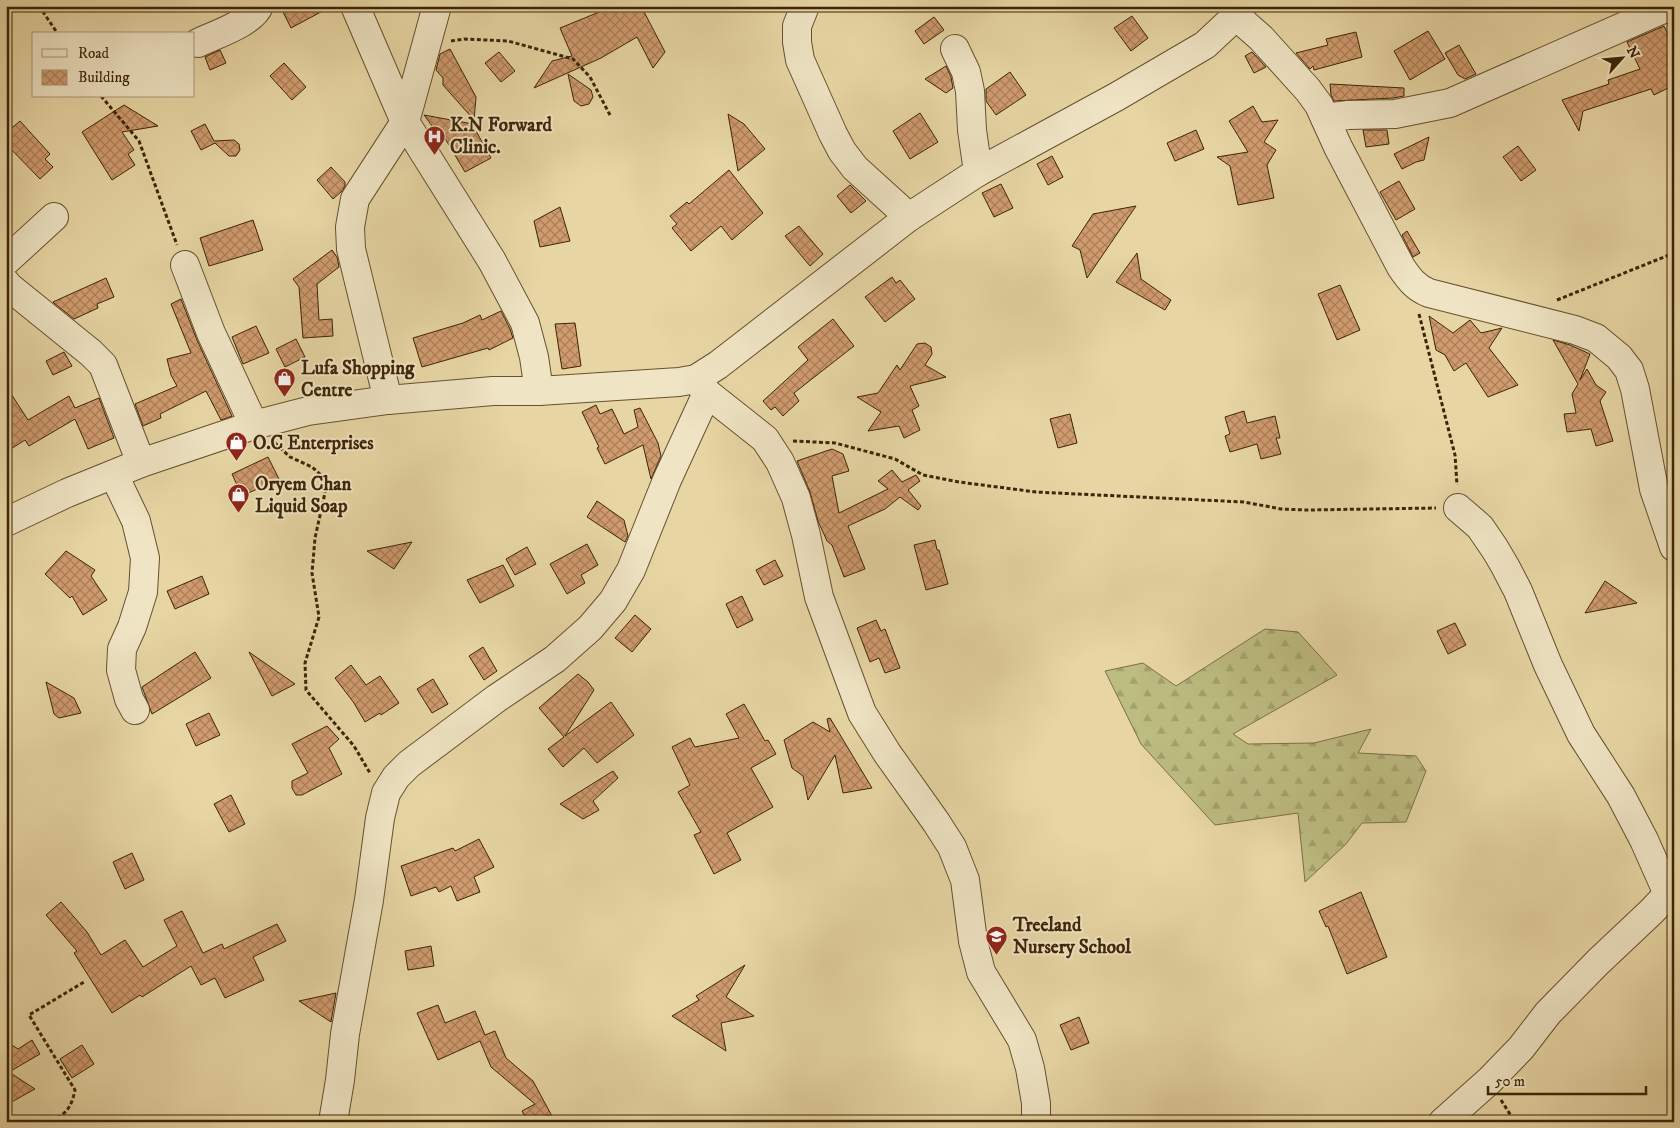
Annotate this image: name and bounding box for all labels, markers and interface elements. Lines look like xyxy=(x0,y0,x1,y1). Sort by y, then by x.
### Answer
legend xyxy=(32,32,195,98)
north arrow xyxy=(1598,32,1648,82)
text: N xyxy=(1622,43,1644,62)
text: Road xyxy=(78,44,110,63)
text: Building xyxy=(78,68,130,87)
place label: K.N Forward Clinic. xyxy=(450,114,552,159)
hospital icon: K.N Forward Clinic. xyxy=(422,124,446,155)
place label: Lufa Shopping Centre xyxy=(301,357,415,402)
shop icon: Lufa Shopping Centre xyxy=(273,367,297,398)
shop icon: O.C Enterprises xyxy=(225,431,249,462)
place label: O.C Enterprises xyxy=(253,432,374,455)
place label: Oryem Chan Liquid Soap xyxy=(255,473,352,519)
shop icon: Oryem Chan Liquid Soap xyxy=(227,483,251,514)
place label: Treeland Nursery School xyxy=(1012,914,1131,959)
school or university icon: Treeland Nursery School xyxy=(985,924,1009,955)
scale bar xyxy=(1488,1063,1645,1095)
text: 50 m xyxy=(1495,1072,1525,1091)

